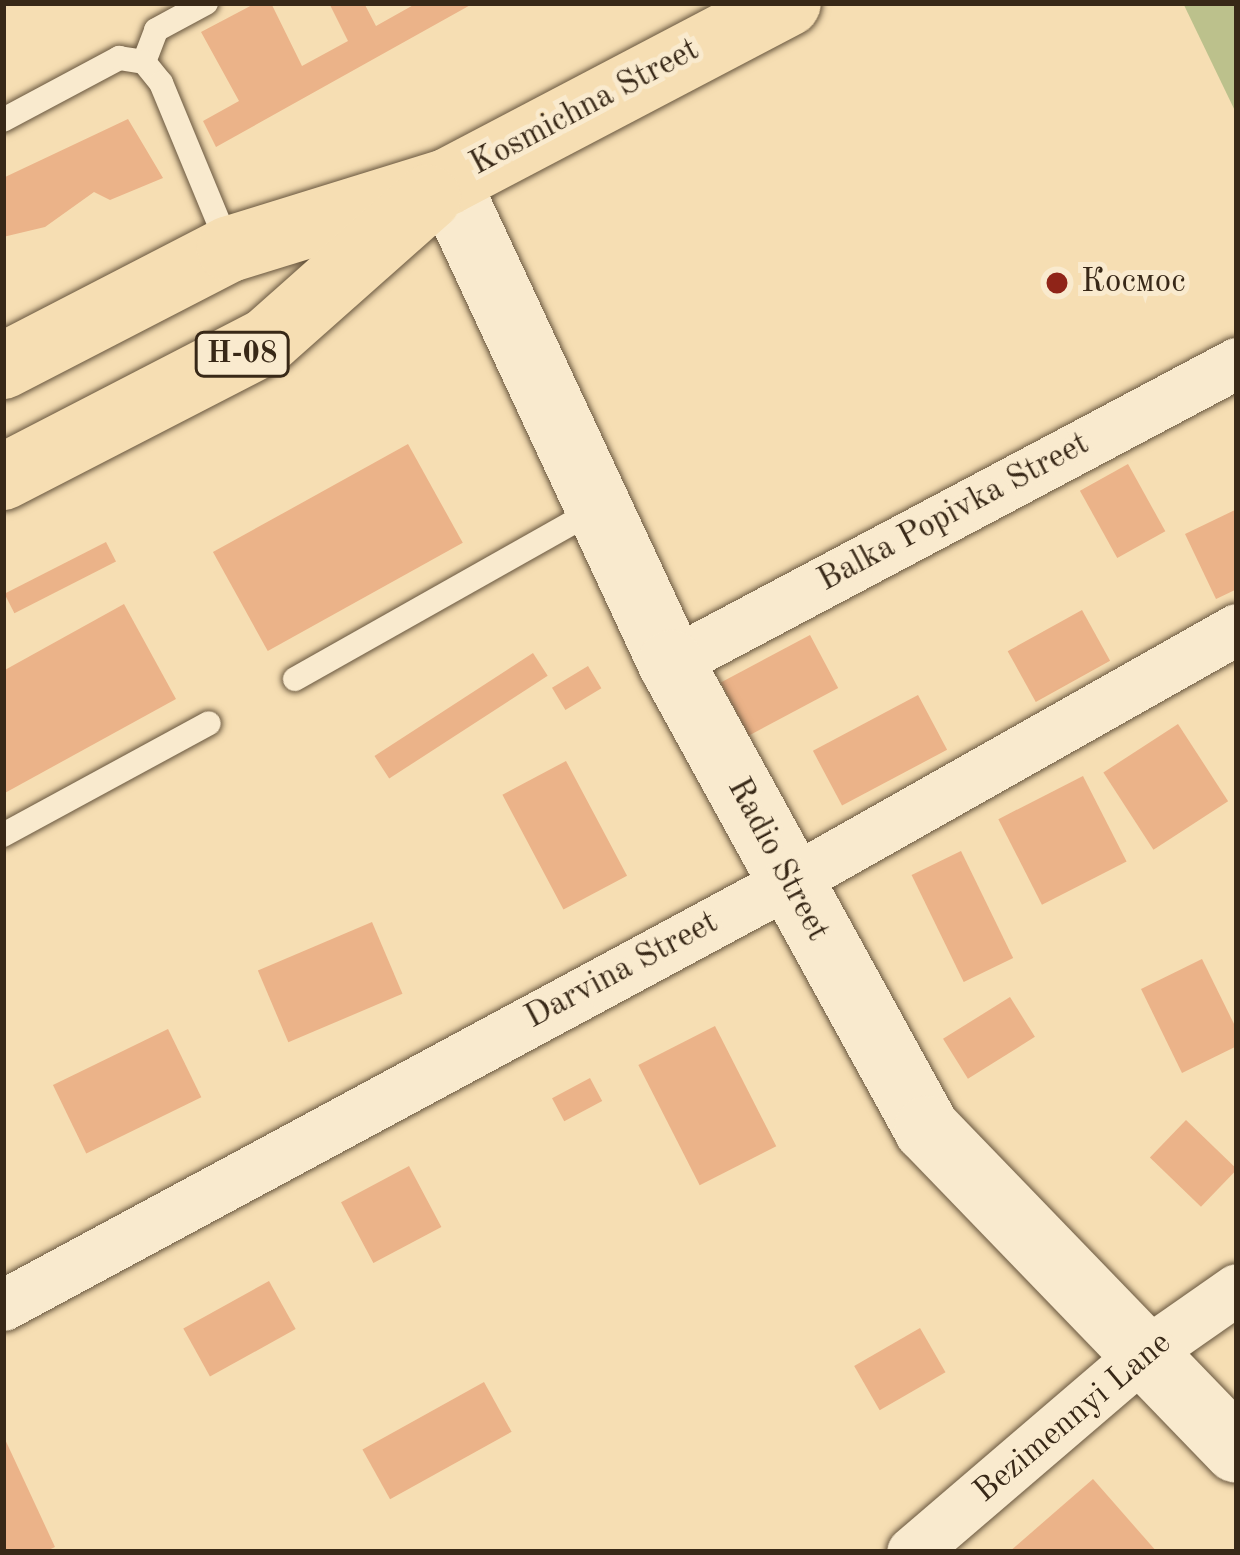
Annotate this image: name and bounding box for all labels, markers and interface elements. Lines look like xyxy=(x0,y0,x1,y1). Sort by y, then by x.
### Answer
street label: Kosmichna Street xyxy=(464,31,706,185)
place label: Космос xyxy=(1081,263,1186,303)
marker: Космос xyxy=(1044,270,1070,296)
road number: Н-08 xyxy=(194,330,290,378)
street label: Balka Popivka Street xyxy=(812,425,1096,601)
street label: Radio Street xyxy=(717,772,837,948)
street label: Darvina Street xyxy=(519,904,725,1038)
street label: Bezimennyi Lane xyxy=(966,1324,1180,1512)

